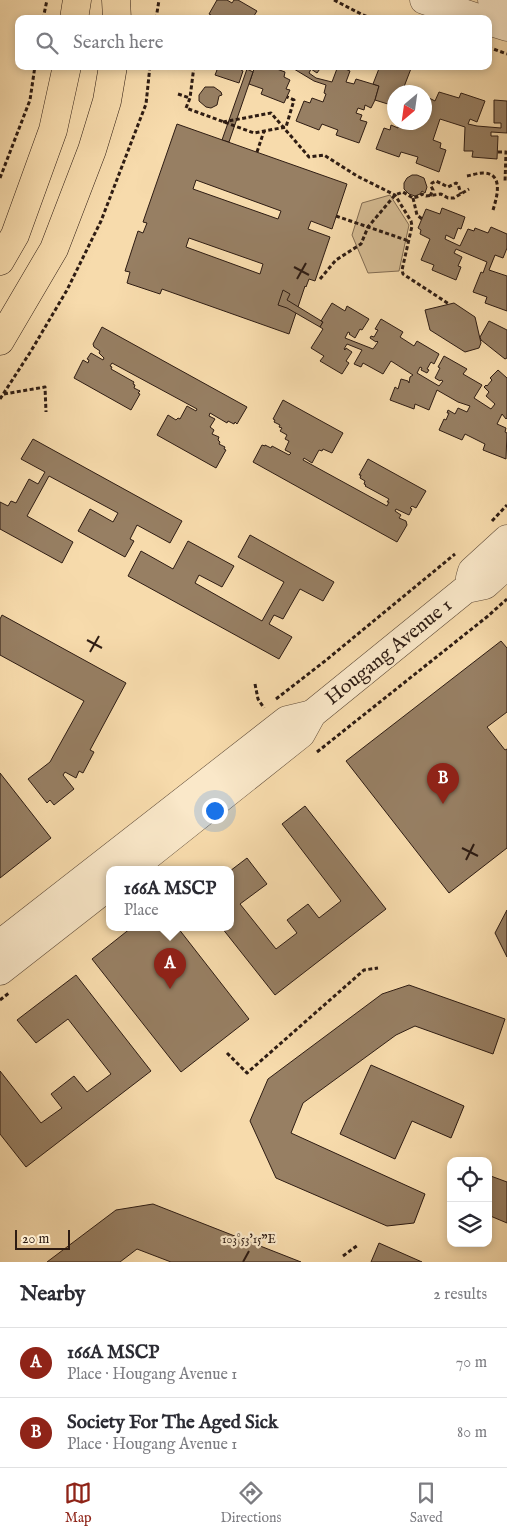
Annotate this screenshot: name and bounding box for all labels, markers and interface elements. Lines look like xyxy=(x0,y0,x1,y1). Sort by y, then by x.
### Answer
search box xyxy=(15,15,492,70)
icon: search xyxy=(33,29,61,57)
text: Search here xyxy=(73,31,164,55)
north arrow xyxy=(387,85,432,130)
street label: Hougang Avenue 1 xyxy=(320,593,458,711)
pin: B xyxy=(427,763,459,804)
your location xyxy=(202,798,228,824)
popup xyxy=(106,866,234,931)
text: 166A MSCP xyxy=(124,877,216,901)
text: Place xyxy=(124,901,159,921)
pin: A xyxy=(154,948,186,989)
map controls xyxy=(447,1157,492,1247)
button: locate xyxy=(447,1157,492,1202)
button: layers xyxy=(447,1202,492,1247)
scale bar xyxy=(15,1227,70,1250)
text: 20 m xyxy=(22,1230,49,1248)
text: 103°53'15"E xyxy=(222,1232,276,1247)
text: Nearby xyxy=(20,1281,85,1308)
text: 2 results xyxy=(433,1285,487,1305)
text: 166A MSCP xyxy=(67,1341,159,1365)
text: A xyxy=(31,1353,41,1373)
text: 70 m xyxy=(456,1353,487,1373)
text: Place · Hougang Avenue 1 xyxy=(67,1365,237,1385)
text: Society For The Aged Sick xyxy=(67,1411,278,1435)
text: B xyxy=(31,1423,41,1443)
text: 80 m xyxy=(457,1423,487,1443)
text: Place · Hougang Avenue 1 xyxy=(67,1435,237,1455)
tab: Map xyxy=(64,1479,92,1527)
tab: Directions xyxy=(220,1479,281,1527)
tab: Saved xyxy=(410,1479,443,1527)

